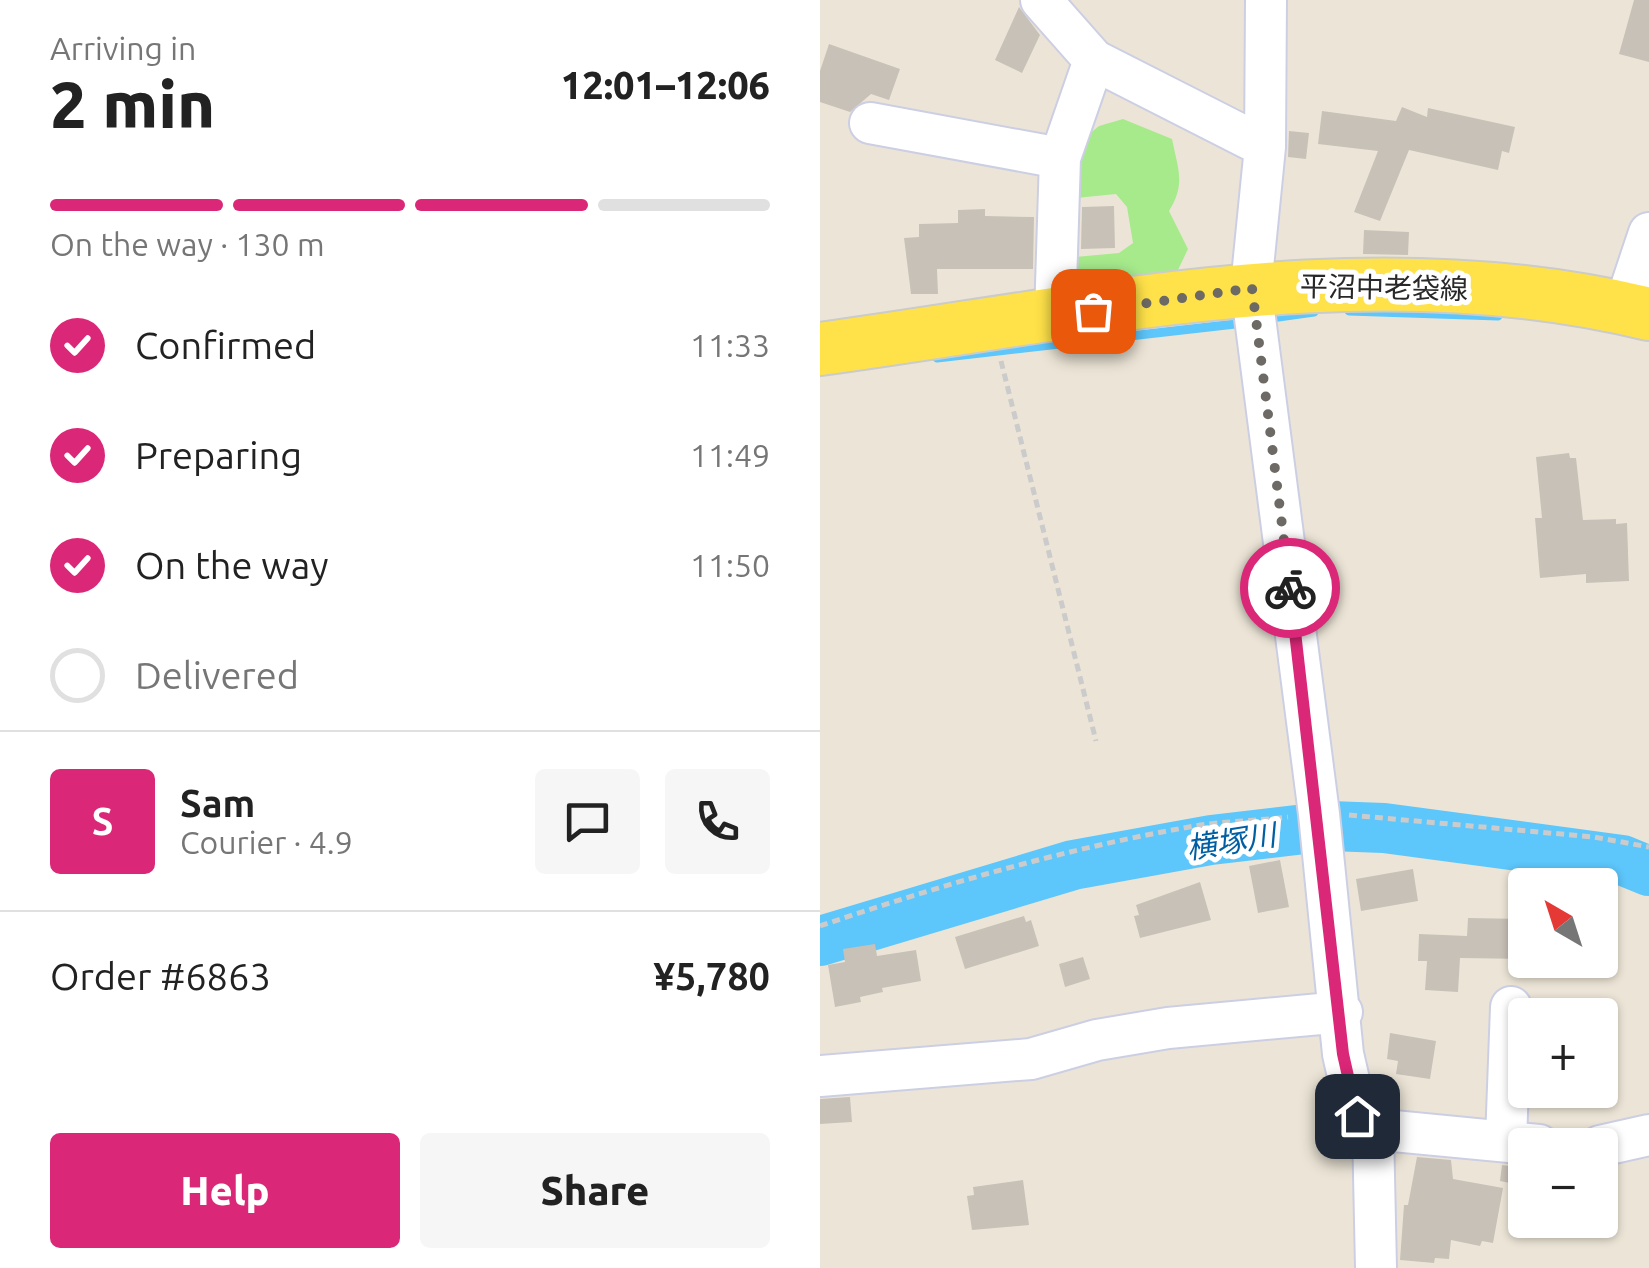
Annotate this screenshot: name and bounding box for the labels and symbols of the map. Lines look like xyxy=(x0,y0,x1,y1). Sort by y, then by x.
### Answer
pin xyxy=(1051,269,1136,354)
street label: 平沼中老袋線 xyxy=(1300,270,1468,304)
courier xyxy=(1240,538,1340,638)
water label: 横塚川 xyxy=(1184,817,1281,865)
north arrow xyxy=(1508,868,1618,978)
pin xyxy=(1315,1074,1400,1159)

